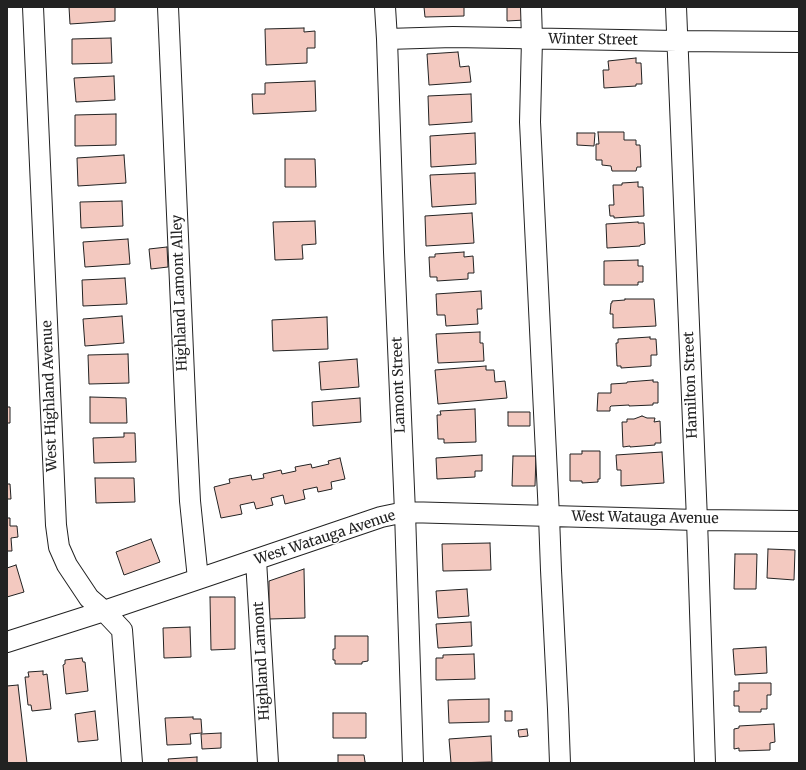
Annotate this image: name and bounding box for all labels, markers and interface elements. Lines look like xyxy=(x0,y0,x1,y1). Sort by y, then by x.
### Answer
street label: Winter Street xyxy=(548,31,638,49)
street label: Highland Lamont Alley xyxy=(169,214,191,372)
street label: West Highland Avenue xyxy=(39,320,61,472)
street label: Hamilton Street xyxy=(681,331,701,439)
street label: Lamont Street xyxy=(389,336,409,434)
street label: West Watauga Avenue xyxy=(252,507,398,569)
street label: West Watauga Avenue xyxy=(571,508,719,528)
street label: Highland Lamont xyxy=(250,601,274,721)

